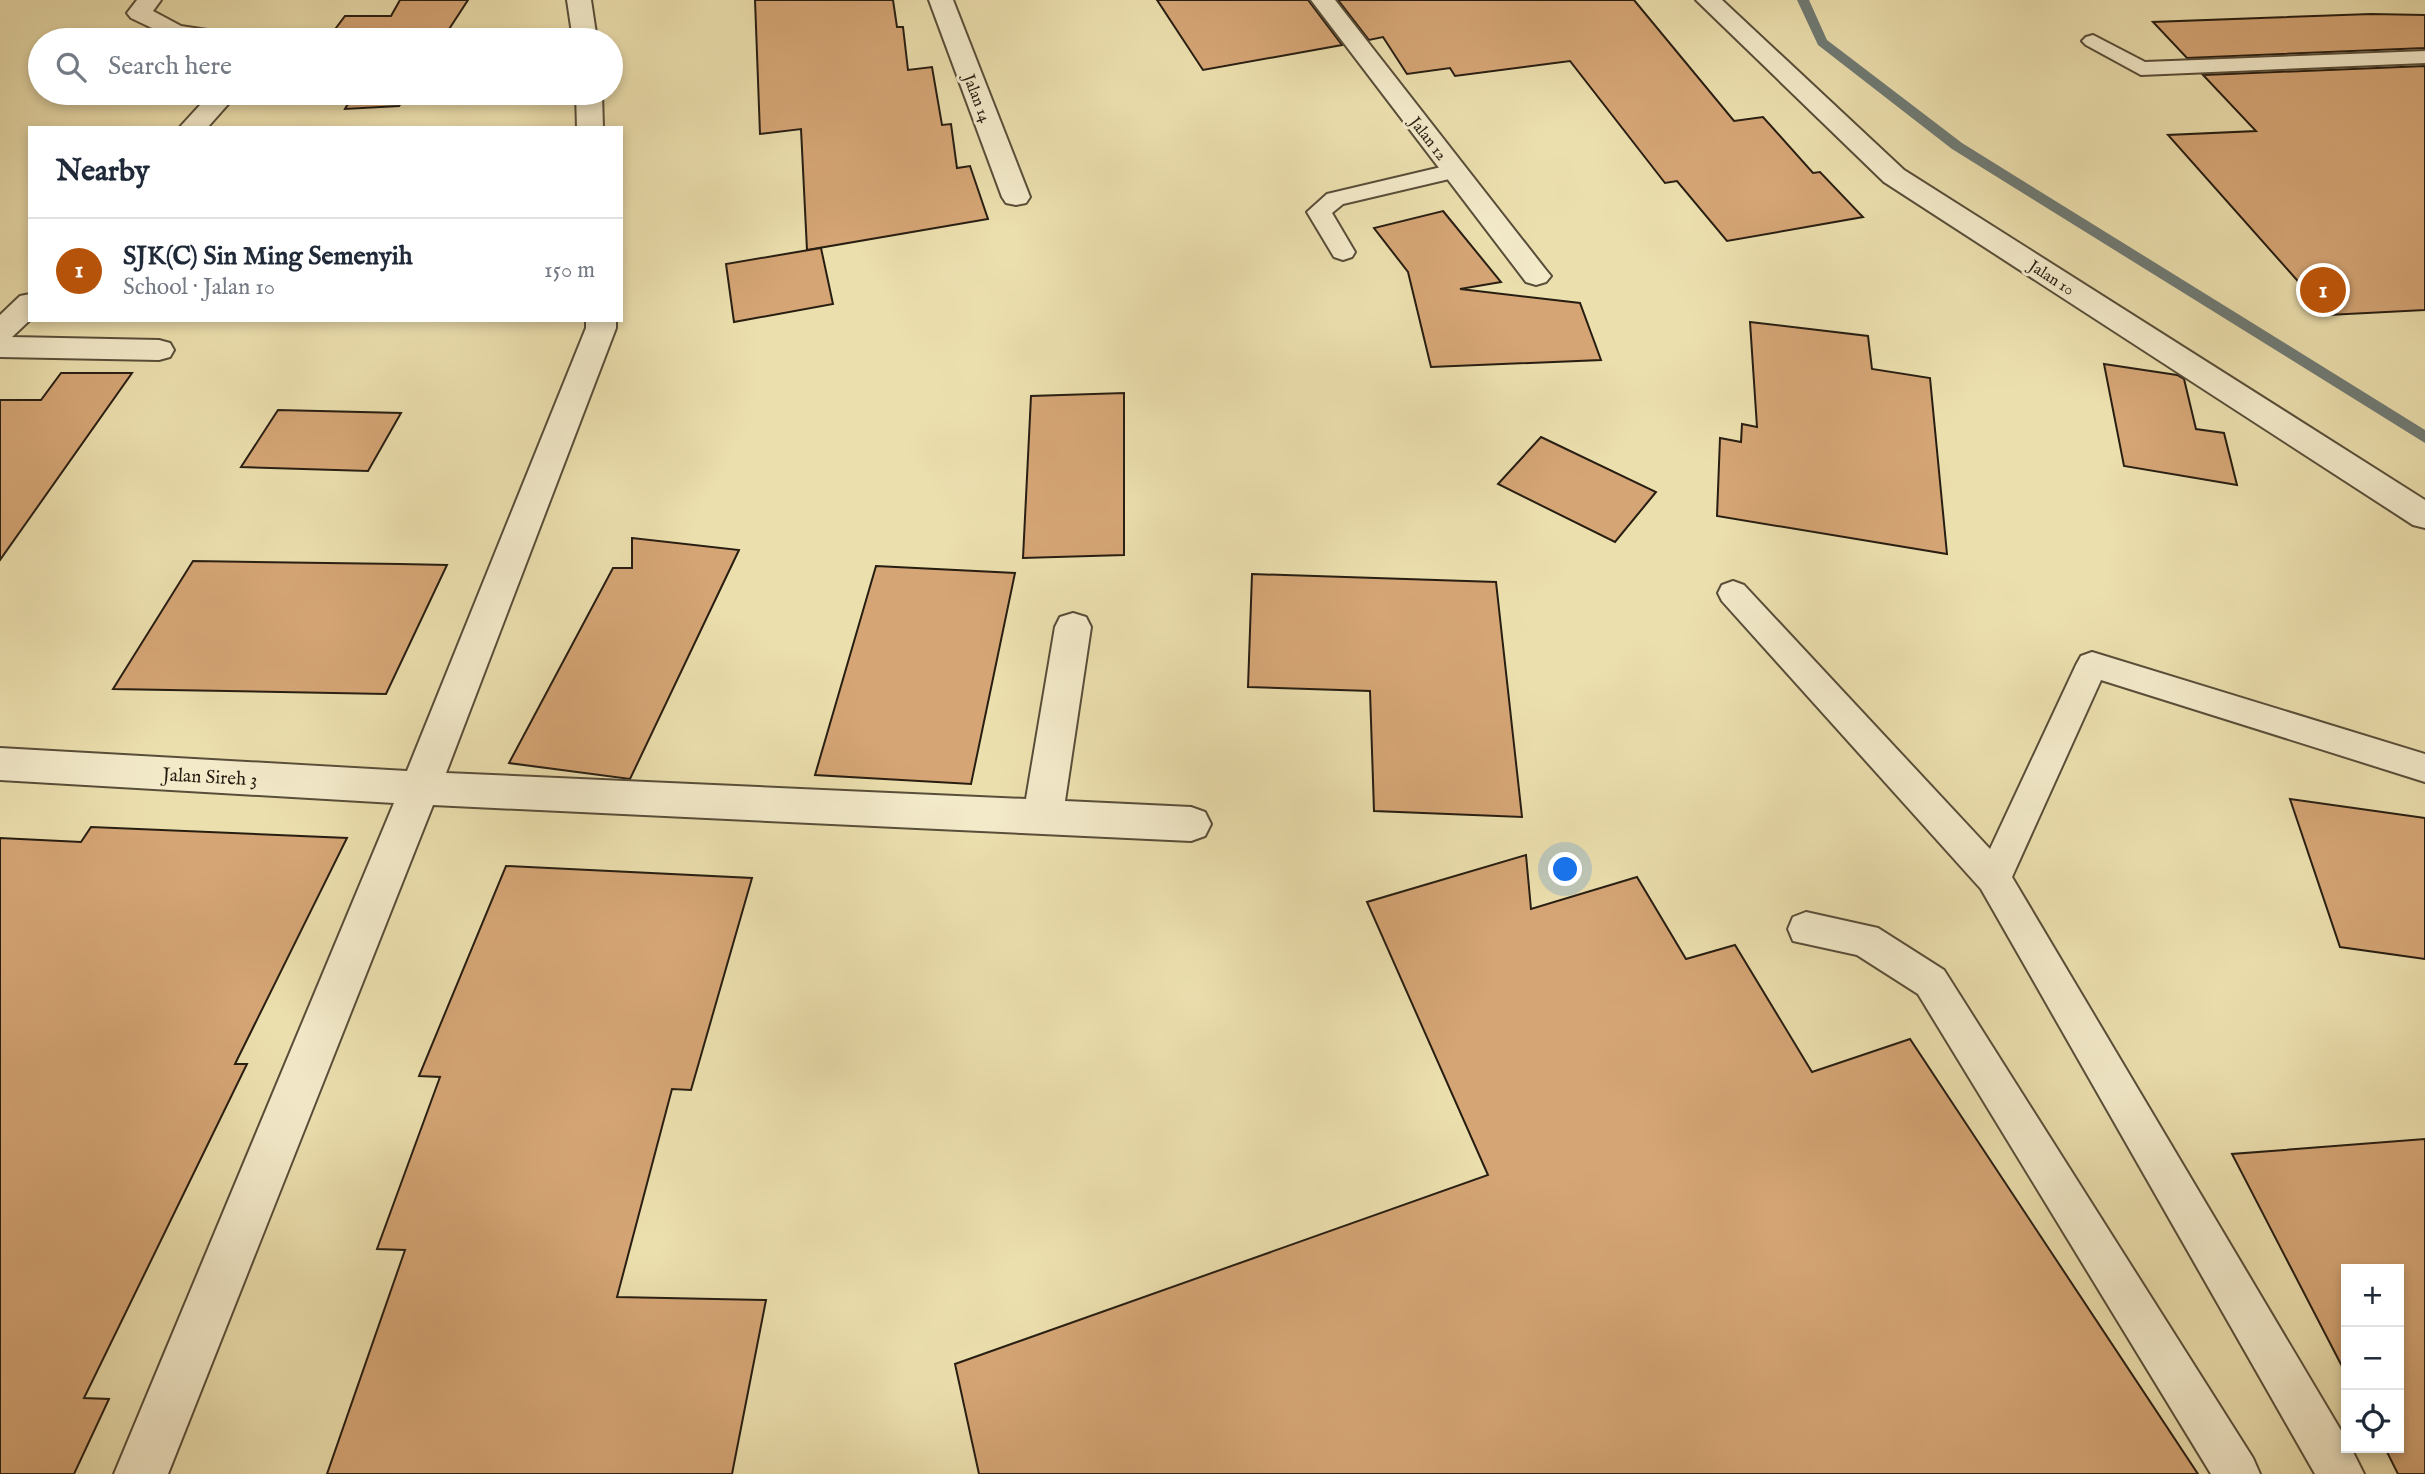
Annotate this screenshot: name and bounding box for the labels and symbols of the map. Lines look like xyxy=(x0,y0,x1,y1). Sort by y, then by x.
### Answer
street label: Jalan 14 xyxy=(957,70,995,126)
street label: Jalan 12 xyxy=(1403,112,1451,165)
street label: Jalan 10 xyxy=(2023,256,2077,301)
pin: 1 xyxy=(2300,264,2346,316)
street label: Jalan Sireh 3 xyxy=(160,763,258,792)
your location xyxy=(1548,852,1582,886)

